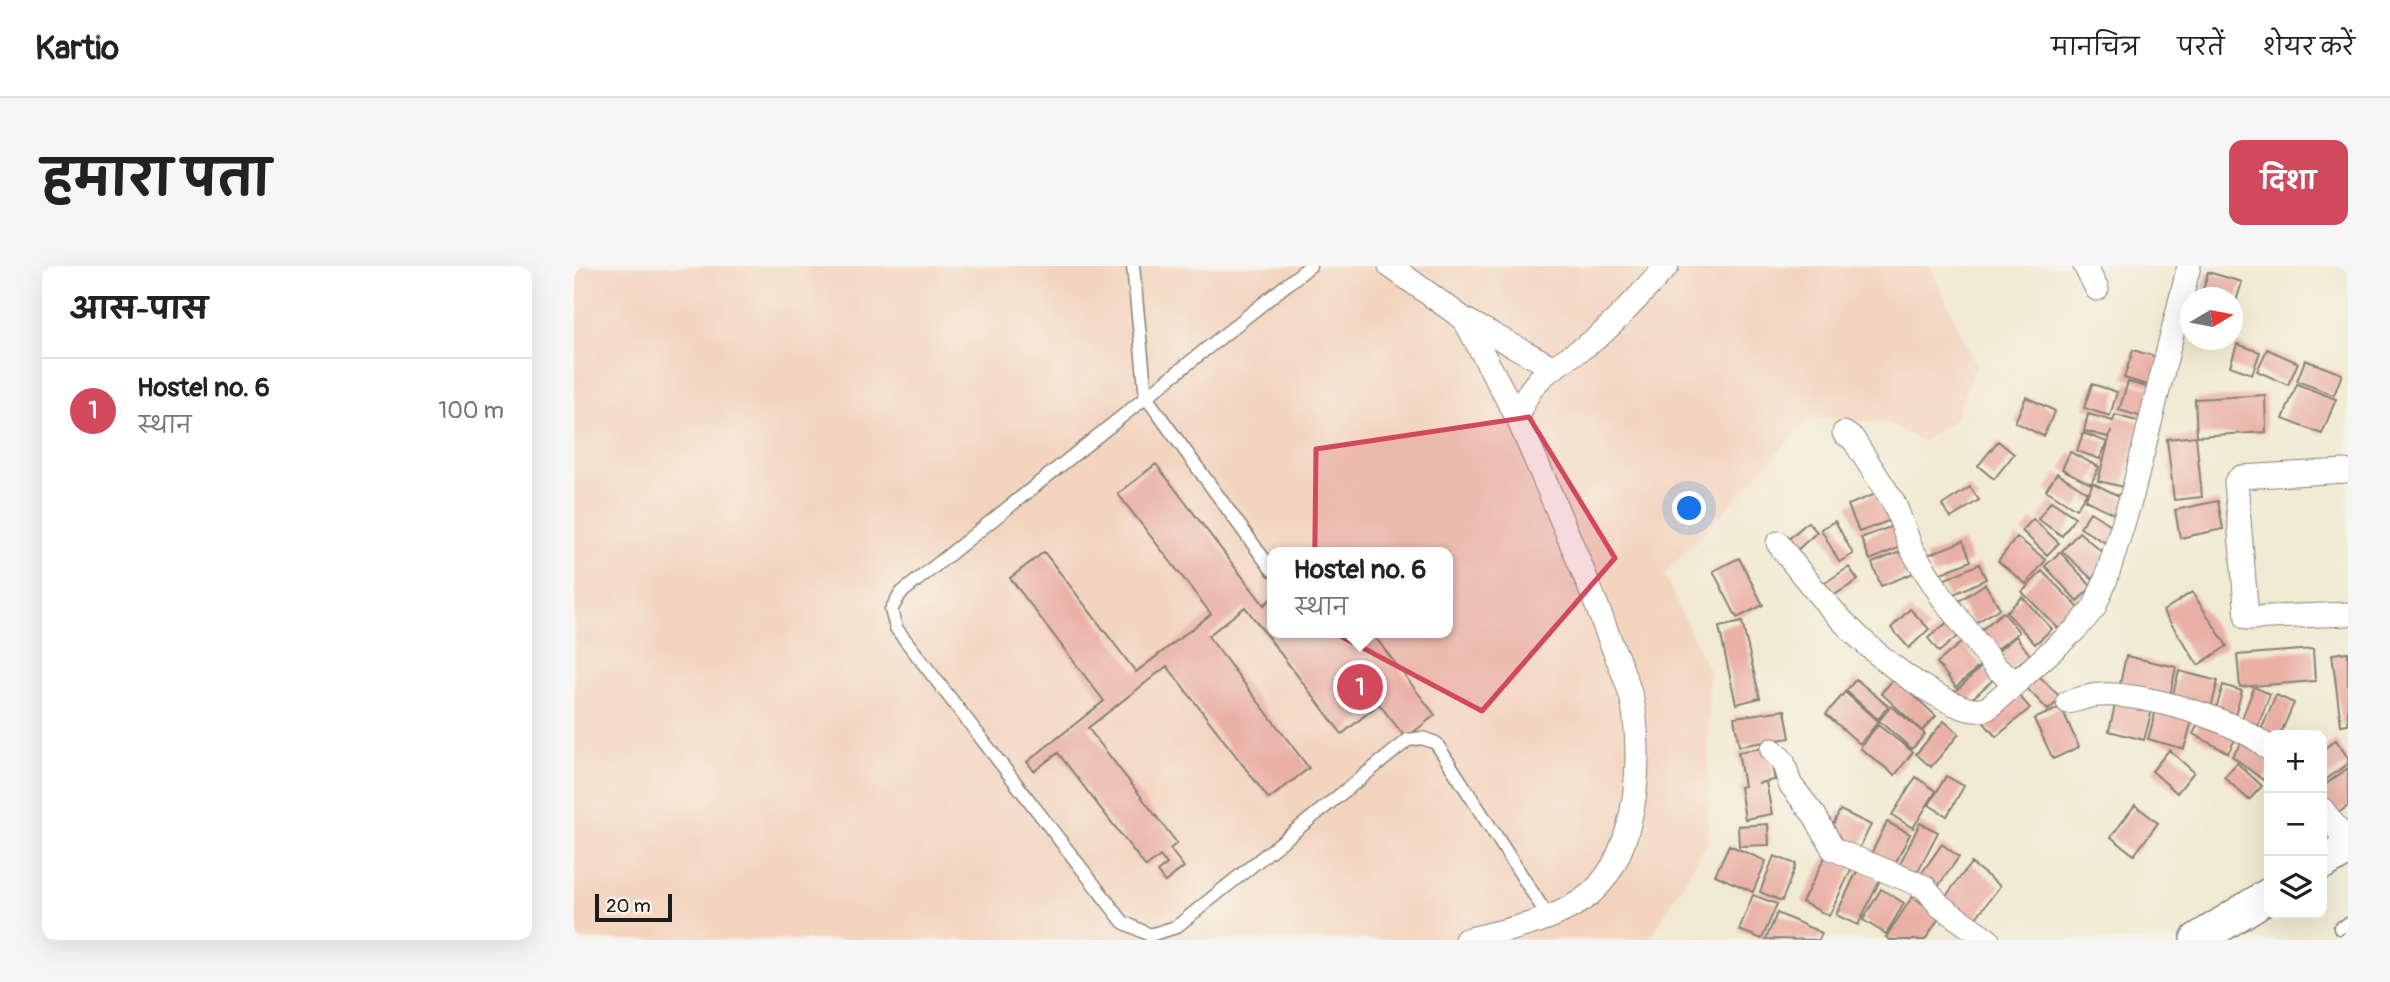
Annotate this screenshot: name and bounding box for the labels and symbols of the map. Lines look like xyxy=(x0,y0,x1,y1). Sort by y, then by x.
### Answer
north arrow xyxy=(2180,287,2243,350)
your location xyxy=(1672,491,1706,525)
pin: 1 xyxy=(1337,661,1383,713)
scale bar xyxy=(595,891,672,923)

